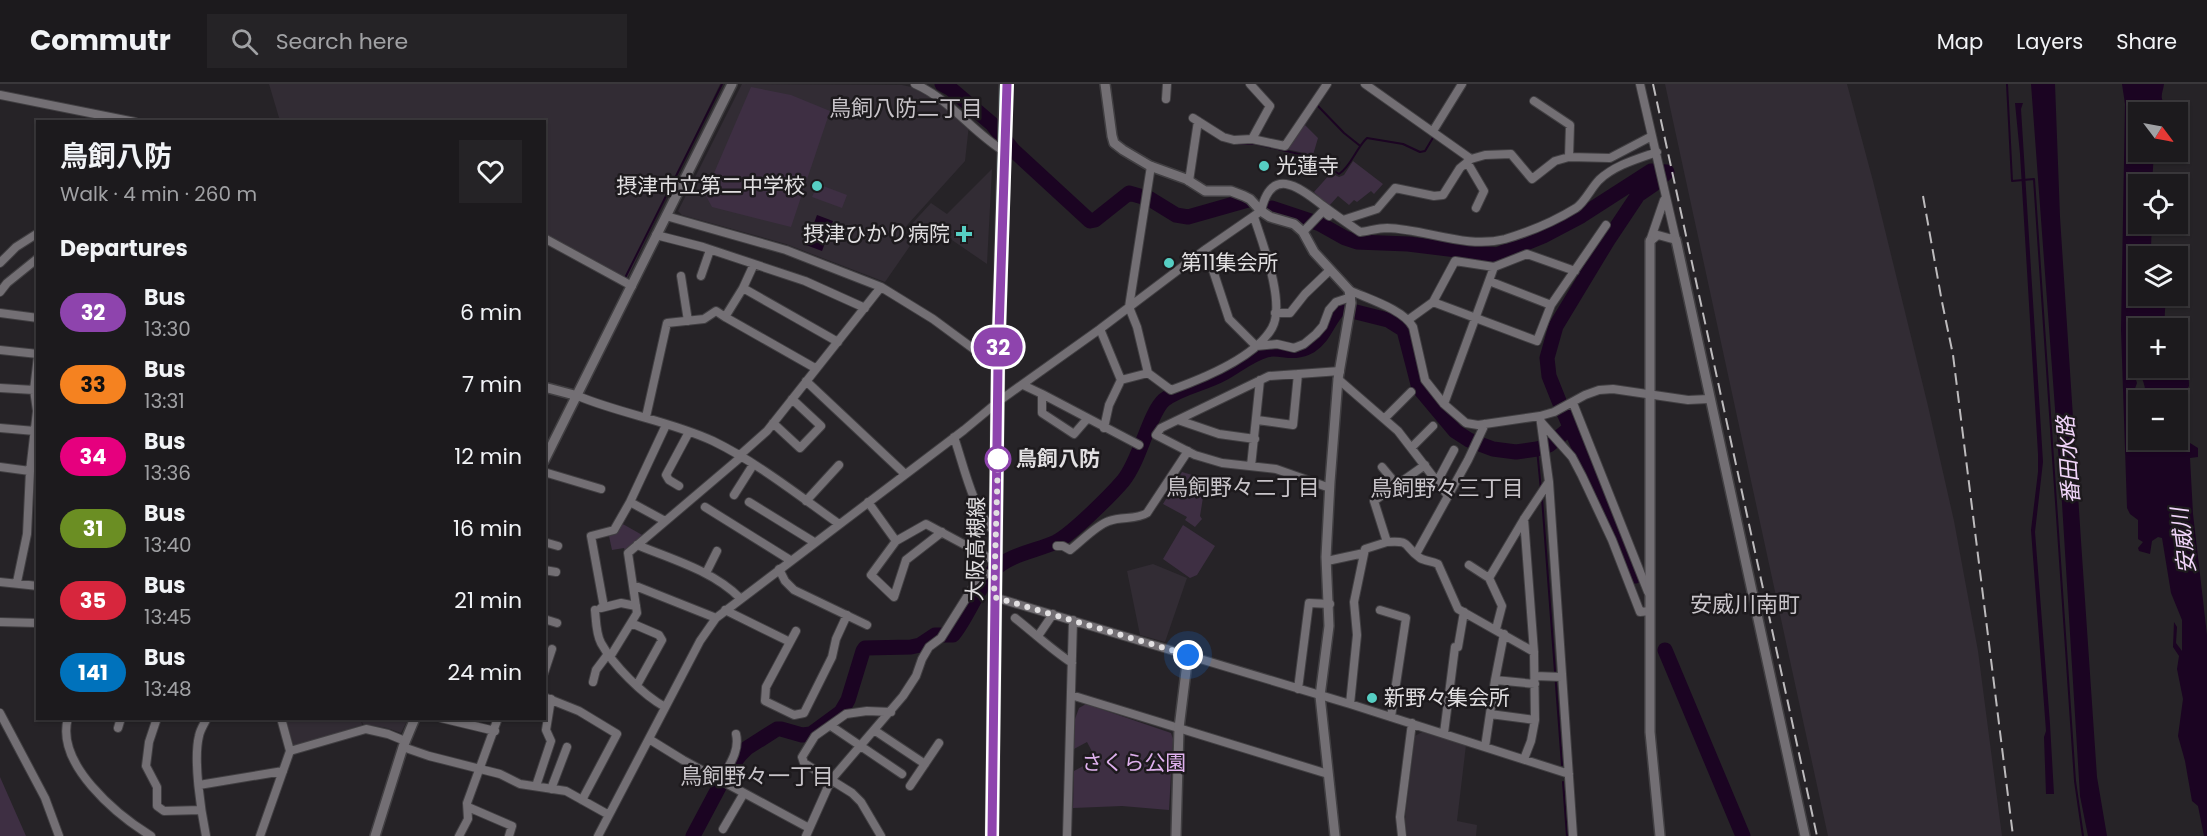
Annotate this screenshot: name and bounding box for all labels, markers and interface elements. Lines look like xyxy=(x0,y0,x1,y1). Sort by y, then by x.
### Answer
search box xyxy=(207,14,627,68)
text: Commutr xyxy=(30,21,171,60)
icon: search xyxy=(228,25,261,58)
text: Search here xyxy=(276,26,408,57)
text: Map xyxy=(1937,27,1983,56)
text: Layers xyxy=(2016,27,2083,56)
text: Share xyxy=(2116,27,2177,56)
district label: 鳥飼八防二丁目 xyxy=(829,93,983,124)
north arrow xyxy=(2128,102,2188,162)
map controls xyxy=(2128,102,2188,450)
text: 鳥飼八防 xyxy=(60,137,172,176)
button: heart xyxy=(459,140,522,203)
place label: 光蓮寺 xyxy=(1276,151,1339,180)
marker: 光蓮寺 xyxy=(1257,159,1271,173)
place label: 摂津市立第二中学校 xyxy=(616,171,805,200)
button: locate xyxy=(2128,174,2188,234)
marker: 摂津市立第二中学校 xyxy=(810,179,824,193)
text: Walk · 4 min · 260 m xyxy=(60,180,257,208)
place label: 摂津ひかり病院 xyxy=(803,219,950,248)
marker: 摂津ひかり病院 xyxy=(955,225,973,243)
text: Departures xyxy=(60,233,188,264)
button: layers xyxy=(2128,246,2188,306)
place label: 第11集会所 xyxy=(1181,248,1278,277)
marker: 第11集会所 xyxy=(1162,256,1176,270)
text: Bus xyxy=(144,282,186,313)
text: 6 min xyxy=(460,297,522,328)
text: 32 xyxy=(81,298,105,327)
text: 13:30 xyxy=(144,315,191,343)
button: + xyxy=(2128,318,2188,378)
line badge: 32 xyxy=(971,328,1025,366)
text: 32 xyxy=(986,333,1010,362)
text: Bus xyxy=(144,354,186,385)
text: 7 min xyxy=(462,369,522,400)
text: 33 xyxy=(80,370,106,399)
text: 13:31 xyxy=(144,387,185,415)
button: − xyxy=(2128,390,2188,450)
water label: 番田水路 xyxy=(2050,413,2087,505)
text: Bus xyxy=(144,426,186,457)
text: 12 min xyxy=(454,441,522,472)
text: 34 xyxy=(80,442,106,471)
place label: 鳥飼八防 xyxy=(1016,444,1100,473)
marker: 鳥飼八防 xyxy=(985,446,1011,472)
text: 13:36 xyxy=(144,459,191,487)
district label: 鳥飼野々二丁目 xyxy=(1166,472,1320,503)
district label: 鳥飼野々三丁目 xyxy=(1370,473,1524,504)
street label: 大阪高槻線 xyxy=(960,496,991,602)
text: Bus xyxy=(144,498,186,529)
water label: 安威川 xyxy=(2164,504,2203,576)
text: 16 min xyxy=(453,513,522,544)
text: 31 xyxy=(83,514,103,543)
text: 13:40 xyxy=(144,531,192,559)
text: Bus xyxy=(144,570,186,601)
text: 21 min xyxy=(454,585,522,616)
text: 35 xyxy=(80,586,106,615)
district label: 安威川南町 xyxy=(1690,589,1800,620)
text: 13:45 xyxy=(144,603,192,631)
your location xyxy=(1173,640,1203,670)
text: Bus xyxy=(144,642,186,673)
text: 24 min xyxy=(447,657,522,688)
text: 141 xyxy=(78,658,108,687)
text: 13:48 xyxy=(144,675,192,703)
place label: 新野々集会所 xyxy=(1384,683,1510,712)
marker: 新野々集会所 xyxy=(1365,691,1379,705)
park label: さくら公園 xyxy=(1082,748,1187,777)
district label: 鳥飼野々一丁目 xyxy=(680,761,834,792)

